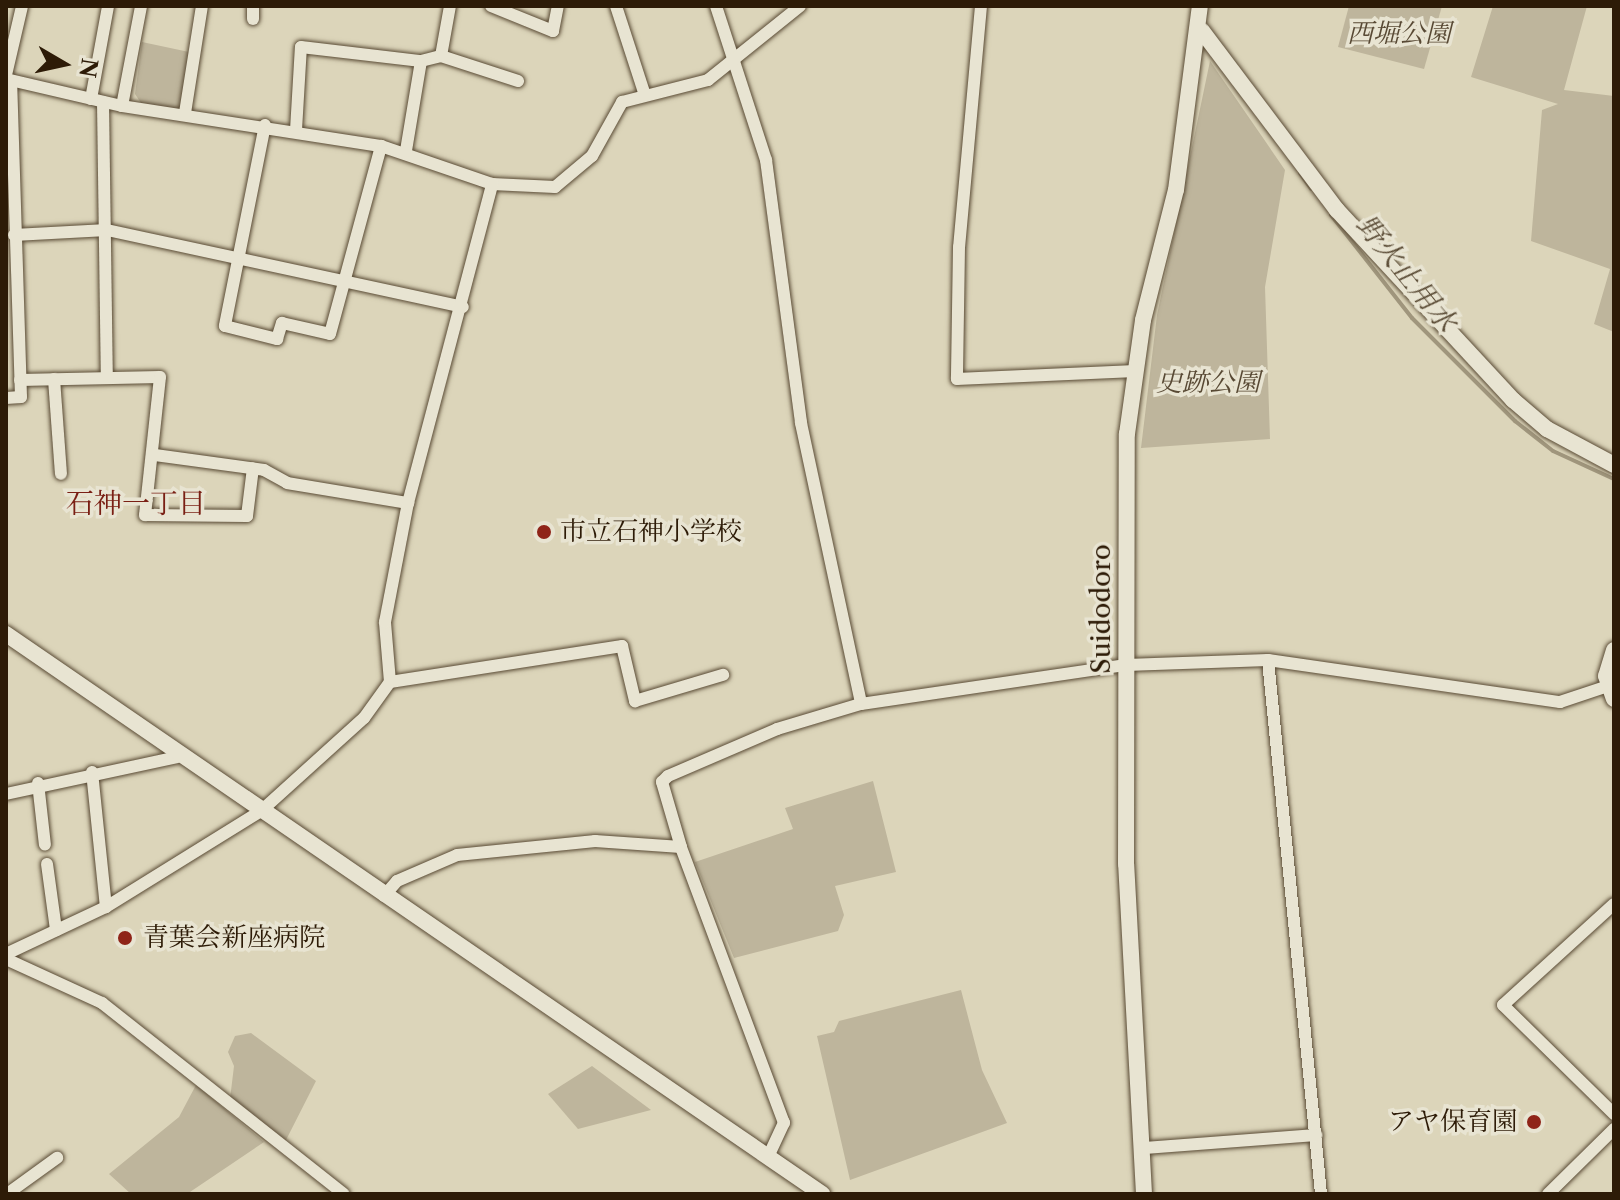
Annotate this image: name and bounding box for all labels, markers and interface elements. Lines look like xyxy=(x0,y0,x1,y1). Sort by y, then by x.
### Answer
park label: 西堀公園 xyxy=(1347,18,1451,50)
north arrow xyxy=(24,24,104,104)
text: N xyxy=(73,56,103,79)
water label: 野火止用水 xyxy=(1350,208,1464,338)
park label: 史跡公園 xyxy=(1156,367,1260,399)
district label: 石神一丁目 xyxy=(66,486,206,520)
place label: 市立石神小学校 xyxy=(560,516,742,548)
marker: 市立石神小学校 xyxy=(535,523,553,541)
street label: Suidodoro xyxy=(1086,544,1118,674)
place label: 青葉会新座病院 xyxy=(143,922,325,954)
marker: 青葉会新座病院 xyxy=(114,927,136,949)
place label: アヤ保育園 xyxy=(1388,1106,1518,1138)
marker: アヤ保育園 xyxy=(1525,1113,1543,1131)

